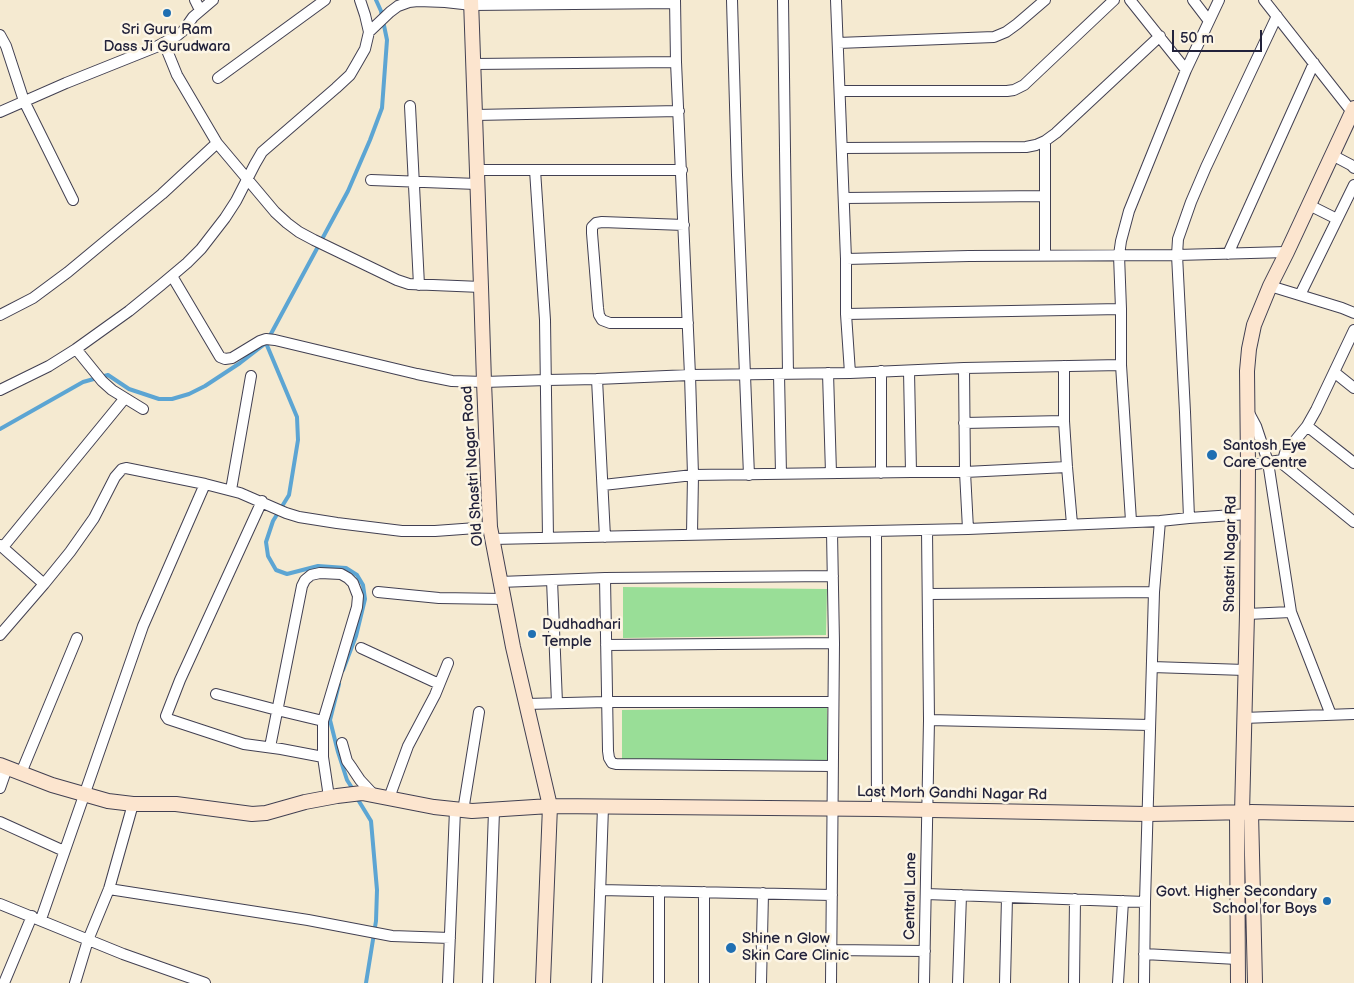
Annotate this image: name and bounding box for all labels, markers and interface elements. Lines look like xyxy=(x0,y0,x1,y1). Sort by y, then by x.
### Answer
marker: Sri Guru Ram Dass Ji Gurudwara xyxy=(161,7,173,19)
scale bar xyxy=(1174,20,1264,52)
place label: Sri Guru Ram Dass Ji Gurudwara xyxy=(103,21,231,56)
text: 50 m xyxy=(1180,29,1214,48)
street label: Old Shastri Nagar Road xyxy=(458,385,488,547)
place label: Santosh Eye Care Centre xyxy=(1223,437,1307,472)
marker: Santosh Eye Care Centre xyxy=(1205,448,1219,462)
street label: Shastri Nagar Rd xyxy=(1221,496,1241,612)
place label: Dudhadhari Temple xyxy=(542,616,621,651)
marker: Dudhadhari Temple xyxy=(526,628,538,640)
street label: Last Morh Gandhi Nagar Rd xyxy=(857,783,1047,805)
street label: Central Lane xyxy=(901,852,921,940)
place label: Govt. Higher Secondary School for Boys xyxy=(1156,883,1317,918)
marker: Govt. Higher Secondary School for Boys xyxy=(1321,895,1333,907)
place label: Shine n Glow Skin Care Clinic xyxy=(742,930,849,965)
marker: Shine n Glow Skin Care Clinic xyxy=(724,941,738,955)

